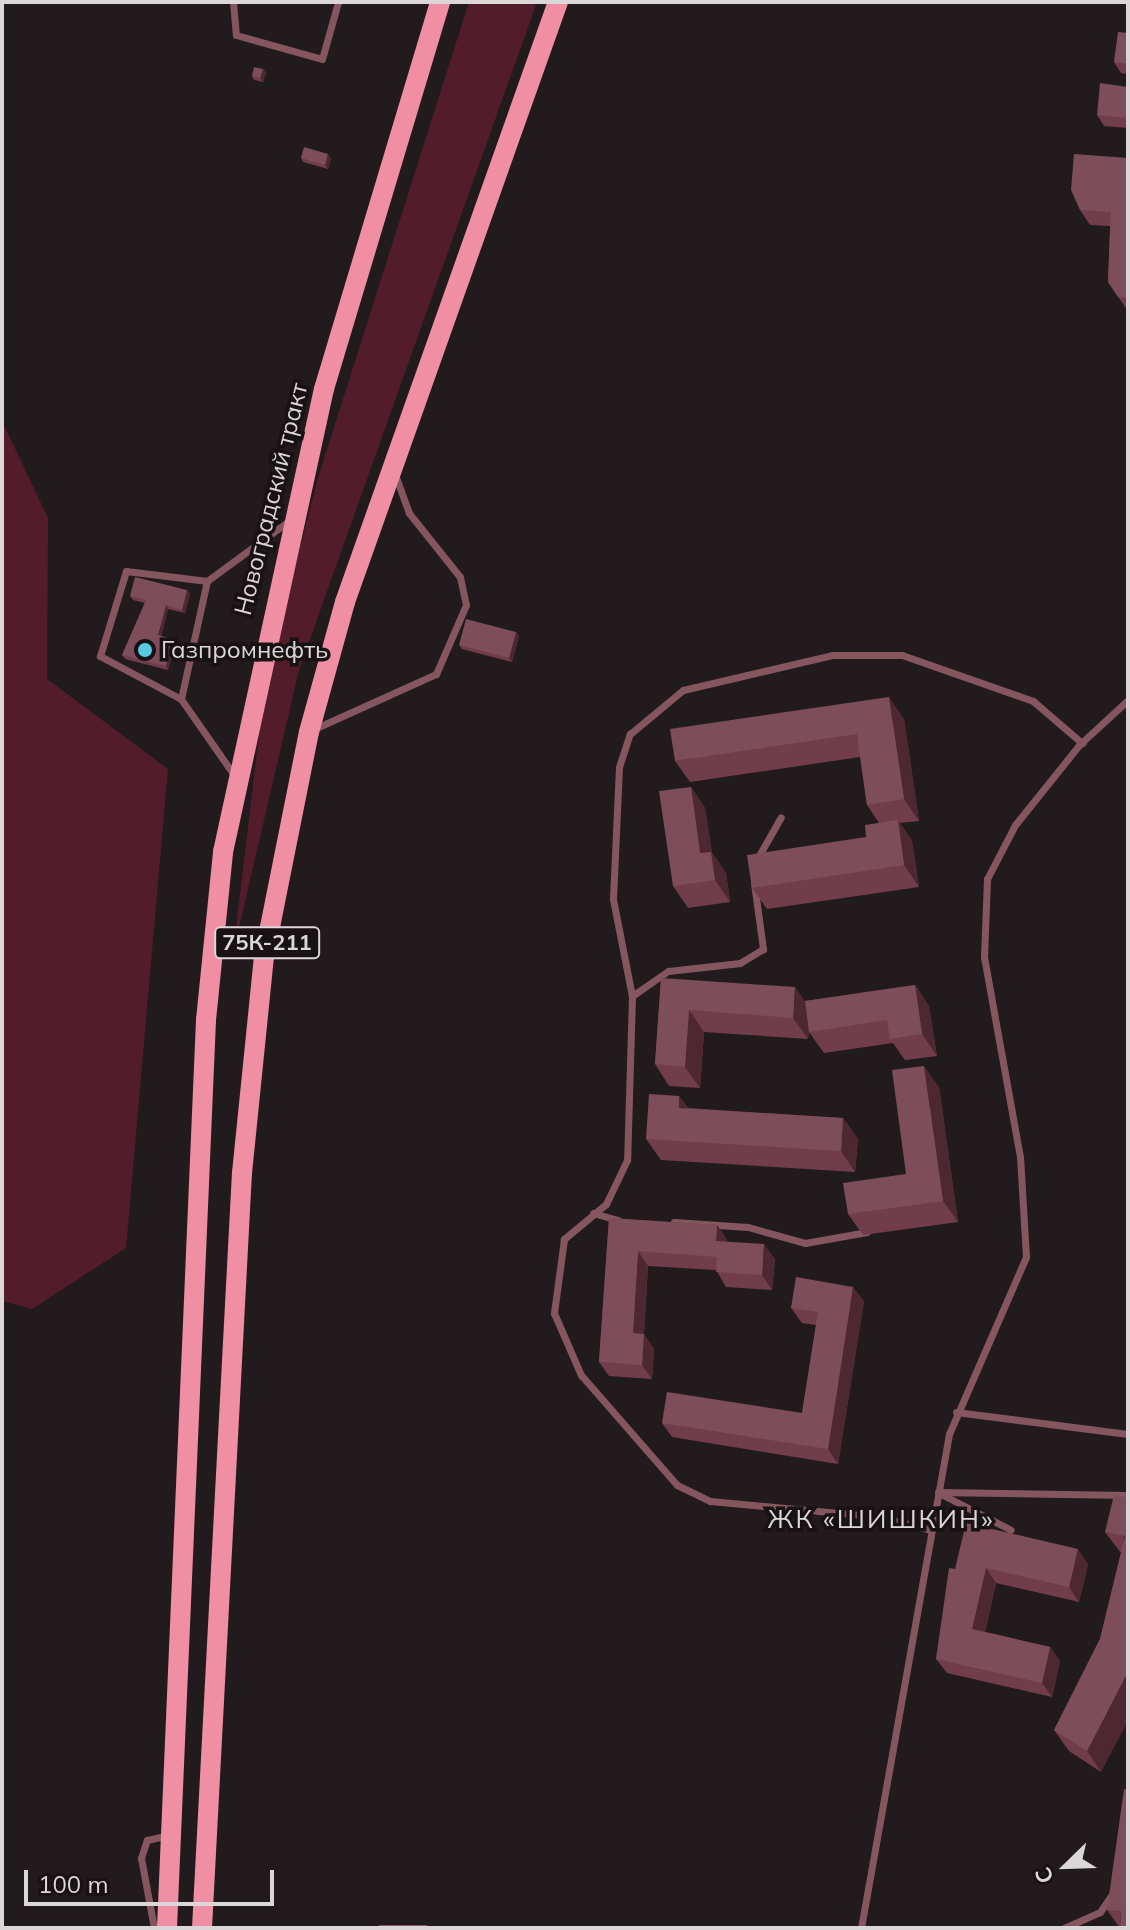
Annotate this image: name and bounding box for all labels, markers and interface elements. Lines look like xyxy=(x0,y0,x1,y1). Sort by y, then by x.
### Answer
street label: Новоградский тракт xyxy=(228,380,314,618)
place label: Газпромнефть xyxy=(161,636,328,664)
marker: Газпромнефть xyxy=(136,641,154,659)
road number: 75К-211 xyxy=(213,925,321,961)
district label: ЖК «ШИШКИН» xyxy=(767,1503,995,1535)
north arrow xyxy=(1026,1826,1106,1906)
scale bar xyxy=(28,1854,278,1904)
text: С xyxy=(1028,1863,1060,1888)
text: 100 m xyxy=(38,1869,109,1899)

